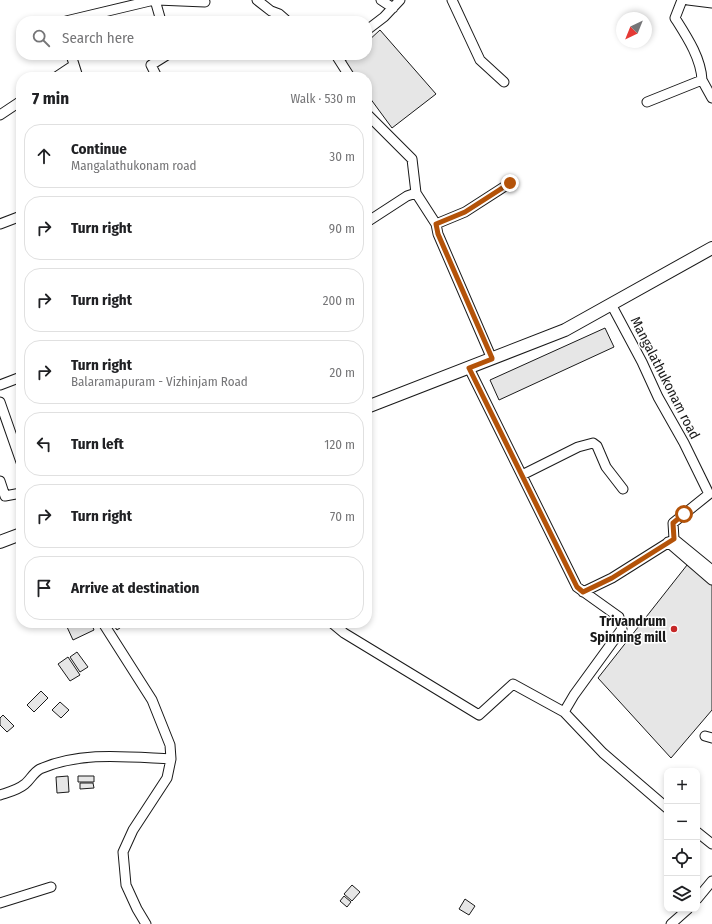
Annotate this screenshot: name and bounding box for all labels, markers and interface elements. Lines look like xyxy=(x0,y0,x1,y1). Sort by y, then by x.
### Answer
north arrow xyxy=(616,12,652,48)
search box xyxy=(16,16,372,60)
icon: search xyxy=(30,27,52,49)
text: Search here xyxy=(62,29,134,47)
text: 7 min xyxy=(32,88,69,109)
text: Walk · 530 m xyxy=(290,91,356,106)
text: Continue xyxy=(71,140,127,158)
icon: ahead xyxy=(33,145,55,167)
text: 30 m xyxy=(329,149,355,164)
text: Mangalathukonam road xyxy=(71,158,197,173)
route end xyxy=(501,174,519,192)
icon: right xyxy=(33,217,55,239)
text: Turn right xyxy=(71,219,132,237)
text: 90 m xyxy=(329,221,355,236)
icon: right xyxy=(33,289,55,311)
text: Turn right xyxy=(71,291,132,309)
text: 200 m xyxy=(323,293,355,308)
street label: Mangalathukonam road xyxy=(627,314,703,442)
text: Turn right xyxy=(71,356,132,374)
icon: right xyxy=(33,361,55,383)
text: 20 m xyxy=(329,365,355,380)
text: Balaramapuram - Vizhinjam Road xyxy=(71,374,248,389)
icon: left xyxy=(33,433,55,455)
text: Turn left xyxy=(71,435,124,453)
text: 120 m xyxy=(324,437,355,452)
icon: right xyxy=(33,505,55,527)
route start xyxy=(675,505,693,523)
text: Turn right xyxy=(71,507,132,525)
text: 70 m xyxy=(330,509,355,524)
icon: arrive xyxy=(33,577,55,599)
text: Arrive at destination xyxy=(71,579,199,597)
place label: Trivandrum Spinning mill xyxy=(590,613,666,646)
marker: Trivandrum Spinning mill xyxy=(669,624,679,634)
map controls xyxy=(664,768,700,912)
button: + xyxy=(664,768,700,804)
button: − xyxy=(664,804,700,840)
button: locate xyxy=(664,840,700,876)
button: layers xyxy=(664,876,700,912)

